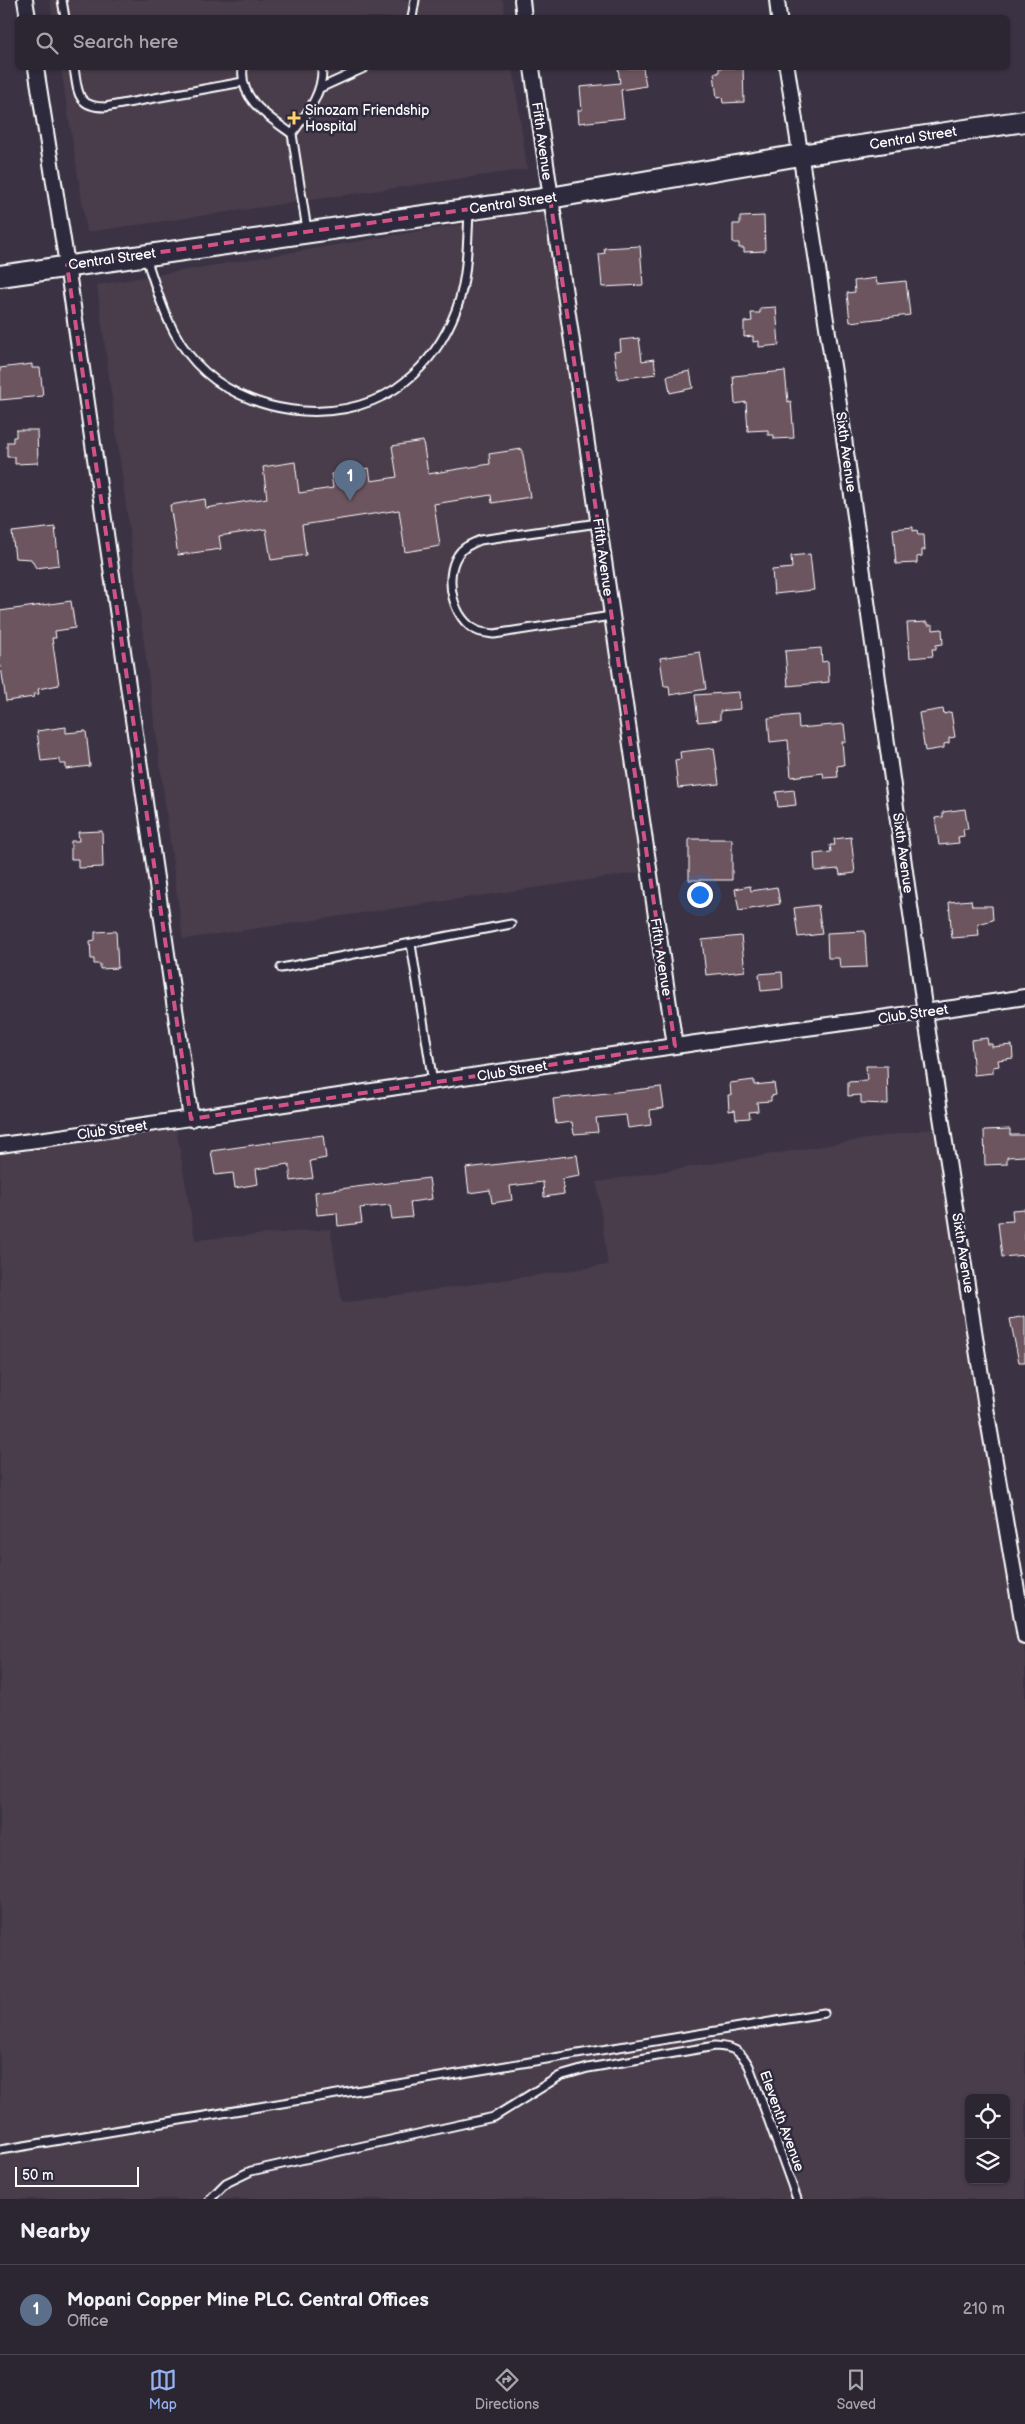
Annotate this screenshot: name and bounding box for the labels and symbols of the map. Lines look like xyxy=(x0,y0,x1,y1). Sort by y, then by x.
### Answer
street label: Fifth Avenue xyxy=(528,101,556,181)
place label: Sinozam Friendship Hospital xyxy=(305,102,429,135)
marker: Sinozam Friendship Hospital xyxy=(287,111,301,125)
street label: Central Street xyxy=(868,123,959,153)
street label: Central Street xyxy=(468,188,559,218)
street label: Central Street xyxy=(67,244,158,274)
street label: Sixth Avenue xyxy=(832,411,860,493)
pin: 1 xyxy=(334,460,366,501)
street label: Fifth Avenue xyxy=(589,517,617,597)
street label: Sixth Avenue xyxy=(889,812,917,894)
your location xyxy=(687,882,713,908)
street label: Fifth Avenue xyxy=(646,917,676,997)
street label: Club Street xyxy=(877,1001,950,1027)
street label: Club Street xyxy=(476,1057,549,1085)
street label: Club Street xyxy=(76,1117,149,1143)
street label: Sixth Avenue xyxy=(948,1212,978,1294)
street label: Eleventh Avenue xyxy=(756,2068,808,2174)
scale bar xyxy=(15,2164,139,2187)

